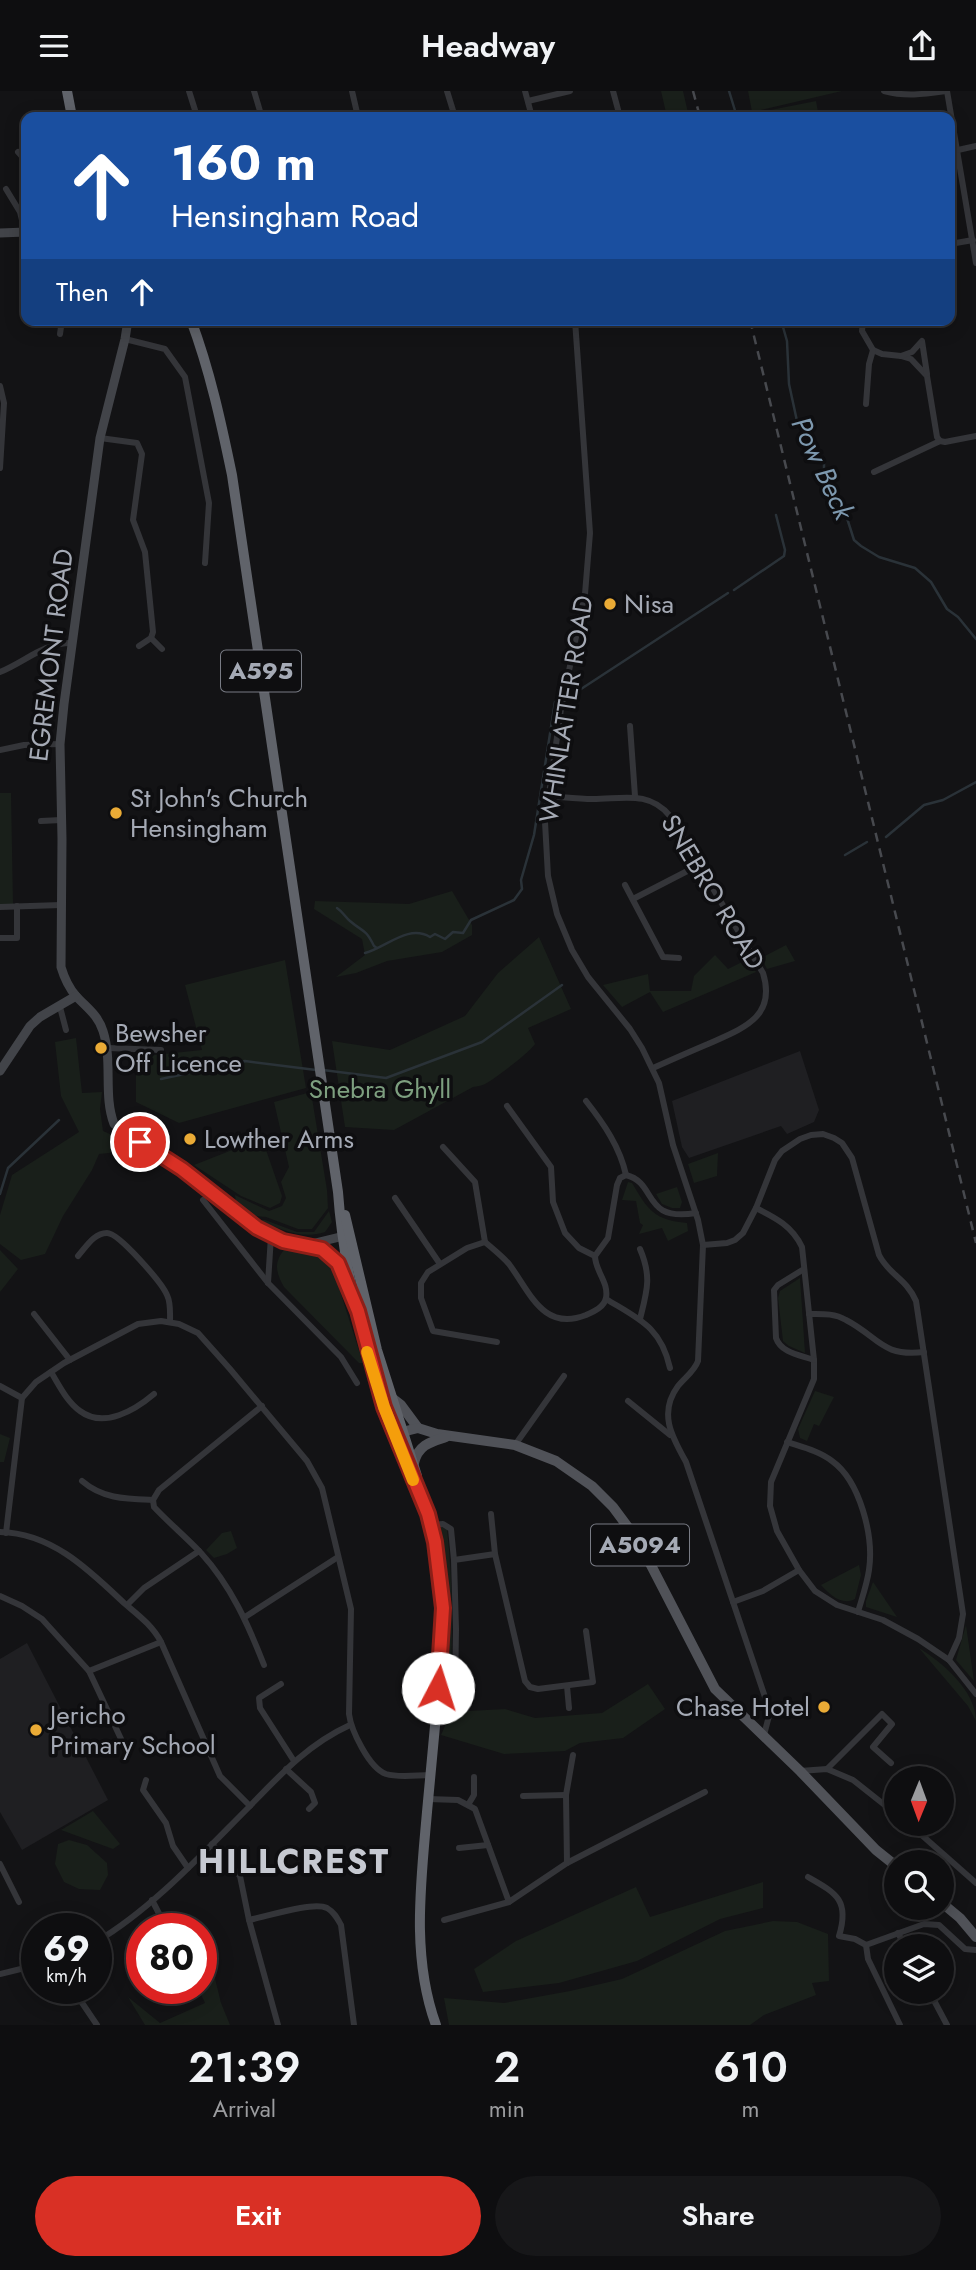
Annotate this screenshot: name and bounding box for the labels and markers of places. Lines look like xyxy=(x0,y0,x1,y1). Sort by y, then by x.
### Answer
place label: Nisa xyxy=(624,585,674,623)
marker: Nisa xyxy=(602,596,618,612)
place label: St John's Church Hensingham xyxy=(130,779,308,847)
marker: St John's Church Hensingham xyxy=(108,805,124,821)
place label: Bewsher Off Licence xyxy=(115,1014,242,1082)
marker: Bewsher Off Licence xyxy=(93,1040,109,1056)
pin xyxy=(110,1112,170,1172)
place label: Lowther Arms xyxy=(204,1120,354,1158)
marker: Lowther Arms xyxy=(182,1131,198,1147)
place label: Chase Hotel xyxy=(676,1688,810,1726)
place label: Jericho Primary School xyxy=(47,1696,216,1764)
marker: Chase Hotel xyxy=(816,1699,832,1715)
marker: Jericho Primary School xyxy=(28,1722,44,1738)

